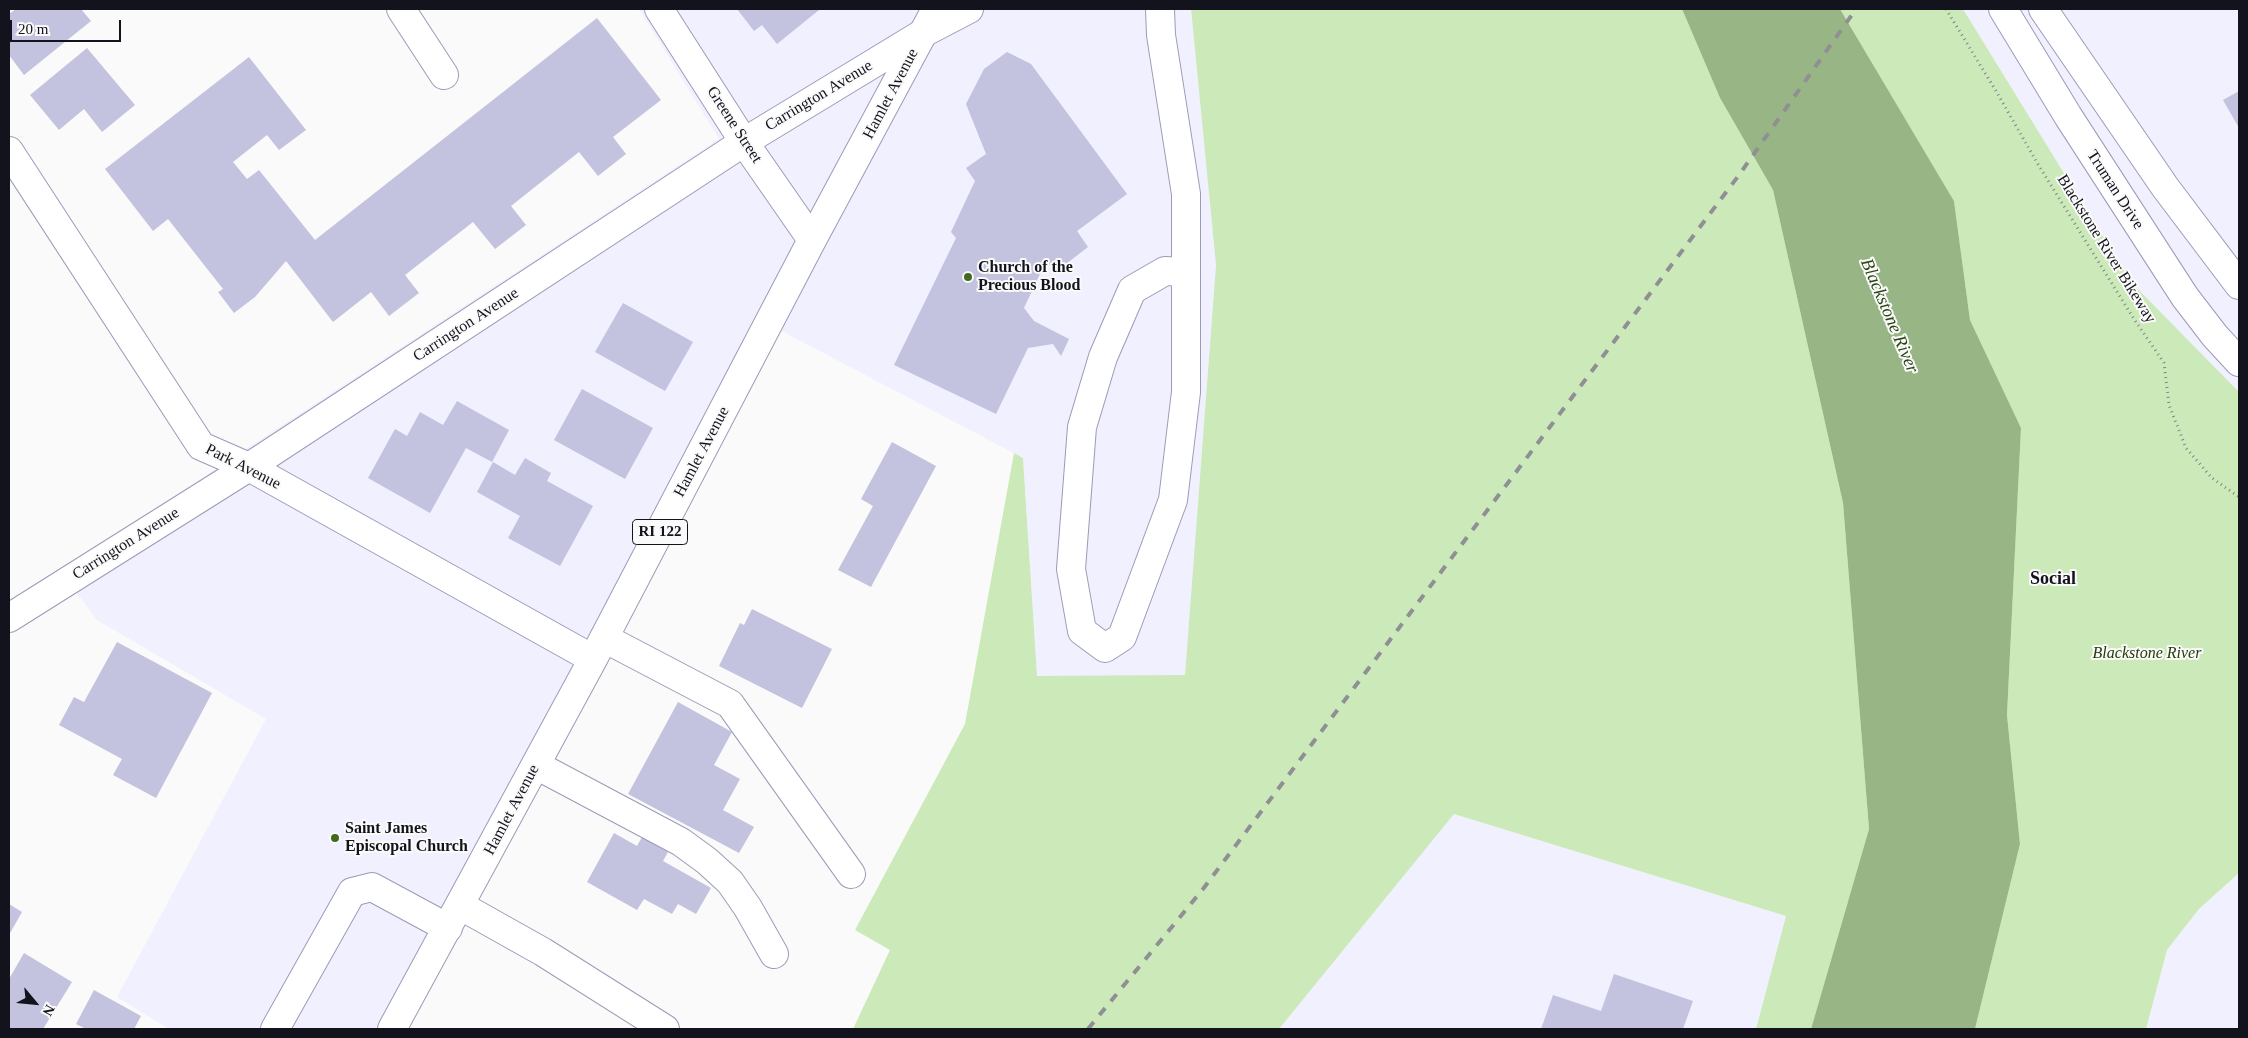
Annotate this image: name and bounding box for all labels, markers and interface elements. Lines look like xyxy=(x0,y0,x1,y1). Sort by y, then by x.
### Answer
scale bar xyxy=(12,10,124,42)
text: 20 m xyxy=(18,21,48,37)
street label: Hamlet Avenue xyxy=(859,45,923,143)
street label: Carrington Avenue xyxy=(762,56,876,136)
street label: Greene Street xyxy=(702,83,766,167)
street label: Truman Drive xyxy=(2082,147,2148,233)
street label: Blackstone River Bikeway xyxy=(2052,171,2160,327)
water label: Blackstone River xyxy=(1855,255,1923,377)
place label: Church of the Precious Blood xyxy=(978,258,1080,296)
marker: Church of the Precious Blood xyxy=(962,271,974,283)
street label: Carrington Avenue xyxy=(410,284,522,366)
street label: Hamlet Avenue xyxy=(670,403,734,501)
street label: Park Avenue xyxy=(202,440,284,494)
street label: Carrington Avenue xyxy=(69,504,183,584)
road number: RI 122 xyxy=(632,520,688,544)
district label: Social xyxy=(2030,568,2076,590)
park label: Blackstone River xyxy=(2093,644,2201,664)
street label: Hamlet Avenue xyxy=(480,761,544,859)
place label: Saint James Episcopal Church xyxy=(345,819,468,857)
marker: Saint James Episcopal Church xyxy=(329,832,341,844)
north arrow xyxy=(10,978,60,1028)
text: N xyxy=(40,1002,58,1018)

